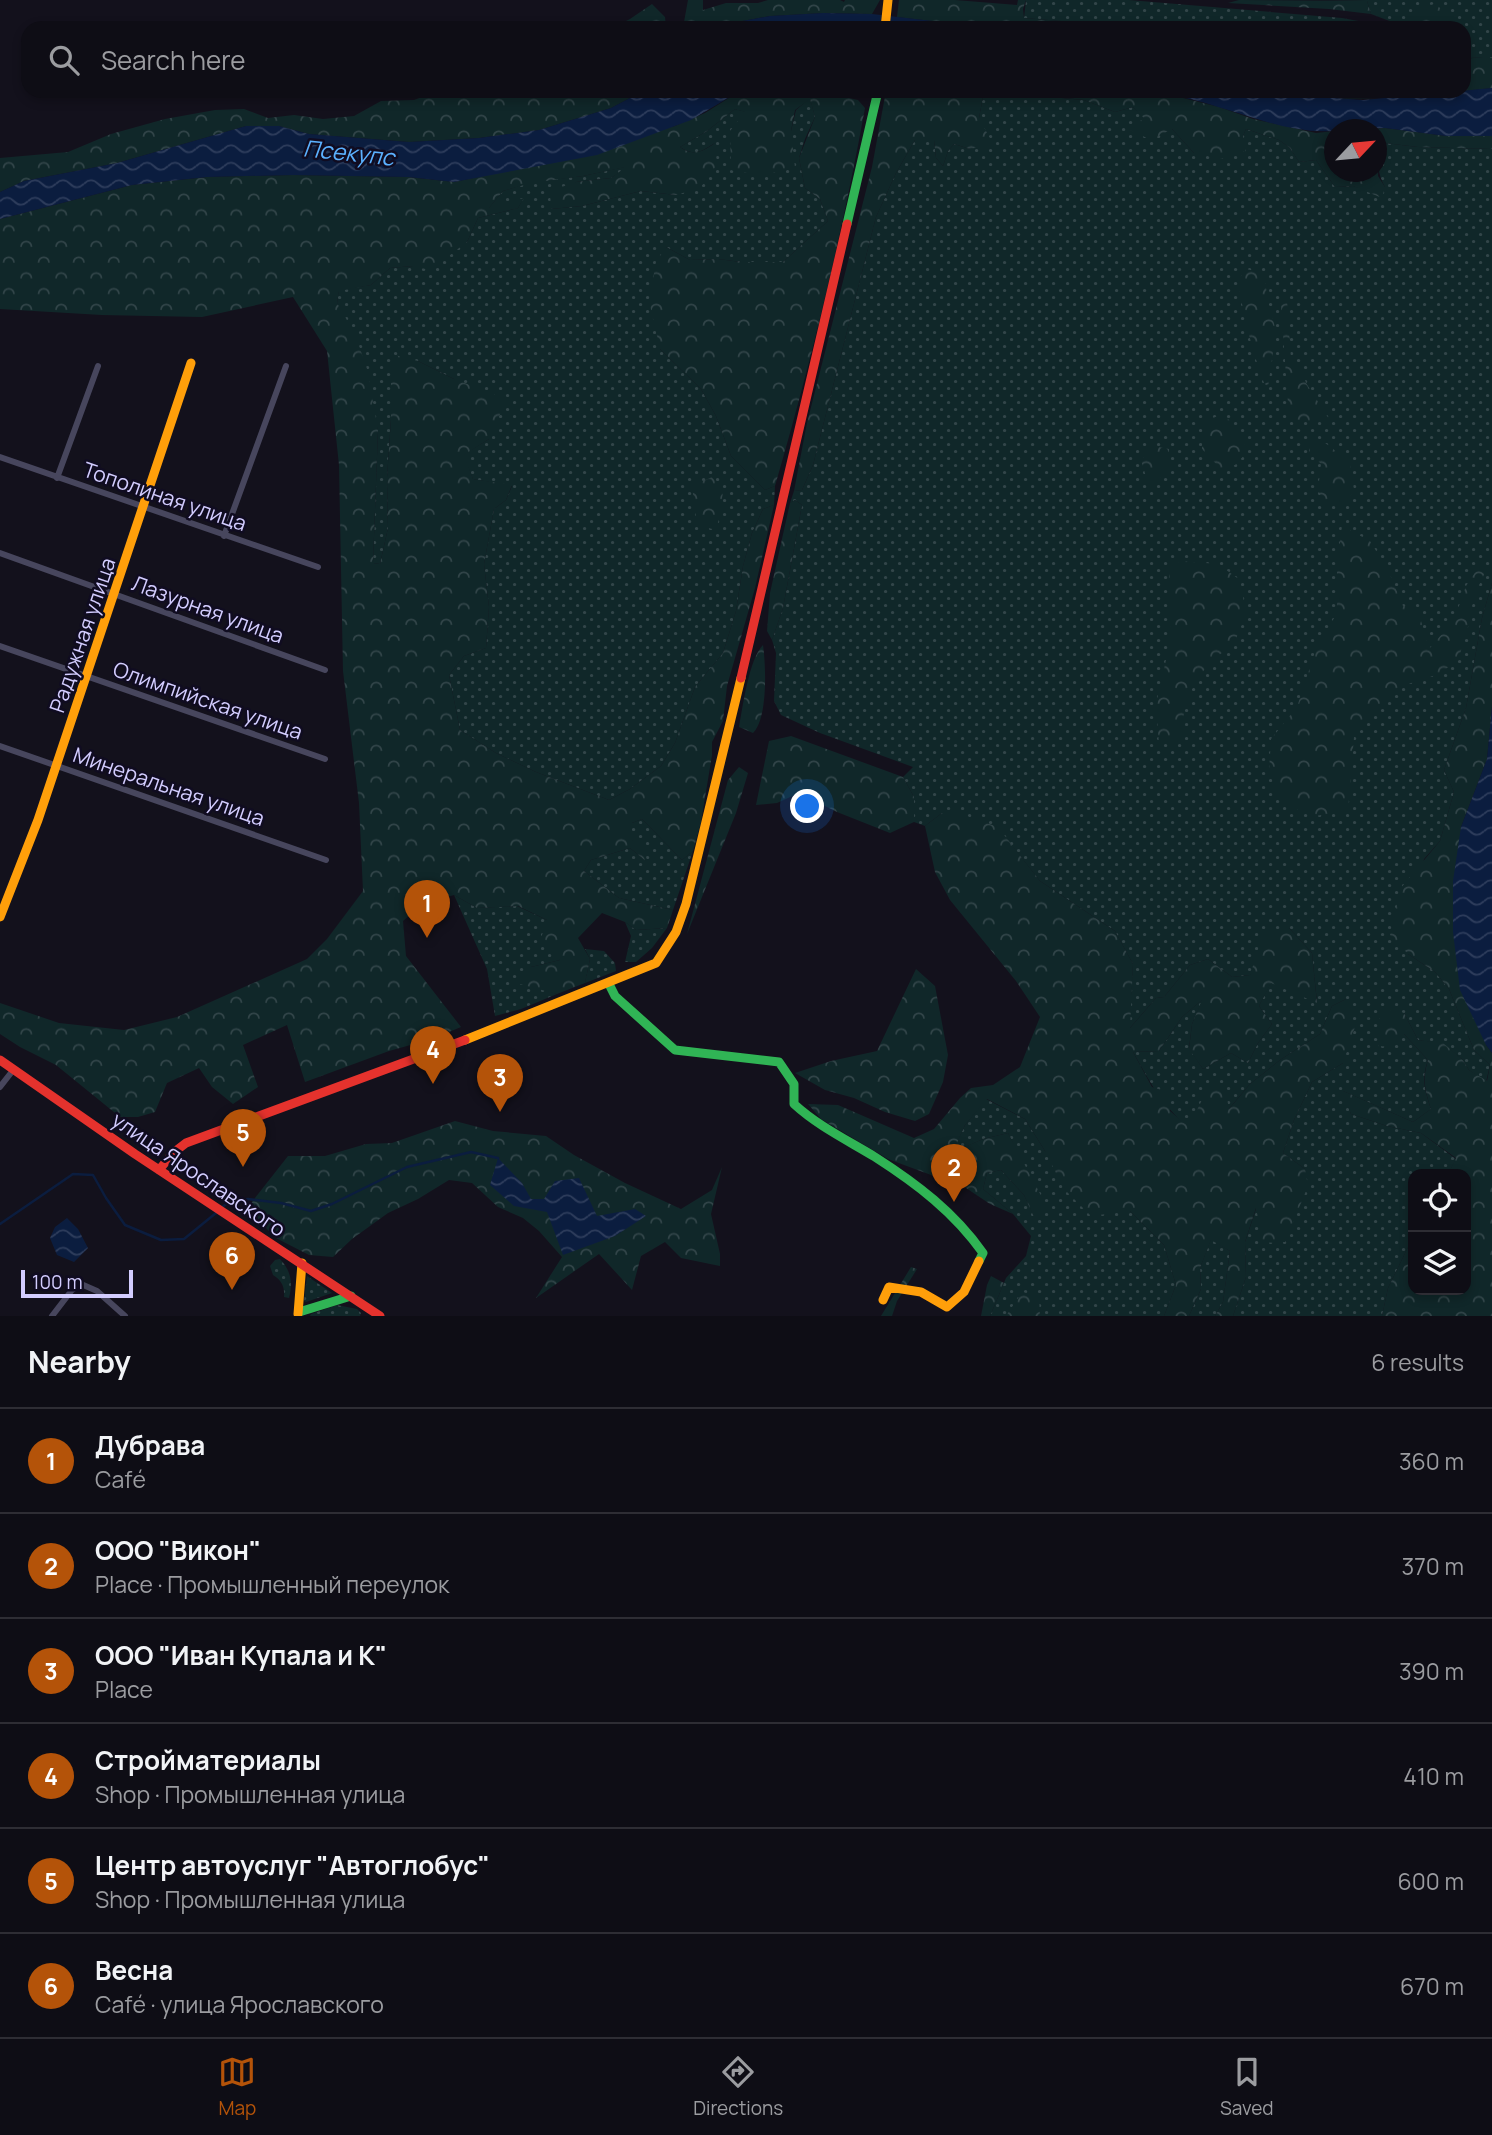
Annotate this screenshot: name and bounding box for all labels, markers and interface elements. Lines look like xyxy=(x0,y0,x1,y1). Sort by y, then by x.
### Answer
search box xyxy=(21,21,1471,98)
icon: search xyxy=(45,41,83,79)
text: Search here xyxy=(101,42,246,78)
north arrow xyxy=(1324,119,1387,182)
water label: Псекупс xyxy=(302,131,398,173)
street label: Тополиная улица xyxy=(80,455,250,537)
street label: Радужная улица xyxy=(42,554,122,716)
street label: Лазурная улица xyxy=(128,569,288,649)
street label: Олимпийская улица xyxy=(110,654,306,746)
street label: Минеральная улица xyxy=(70,740,268,832)
your location xyxy=(790,789,824,823)
pin: 1 xyxy=(404,880,450,938)
pin: 4 xyxy=(410,1026,456,1084)
pin: 3 xyxy=(477,1054,523,1112)
street label: улица Ярославского xyxy=(107,1105,291,1243)
pin: 5 xyxy=(220,1109,266,1167)
pin: 2 xyxy=(931,1144,977,1202)
map controls xyxy=(1408,1169,1471,1295)
button: locate xyxy=(1408,1169,1471,1232)
pin: 6 xyxy=(209,1232,255,1290)
button: layers xyxy=(1408,1232,1471,1295)
scale bar xyxy=(21,1267,133,1299)
text: 100 m xyxy=(32,1269,83,1295)
text: Nearby xyxy=(28,1341,131,1382)
text: 6 results xyxy=(1371,1346,1464,1378)
text: Дубрава xyxy=(95,1427,205,1463)
text: 1 xyxy=(46,1445,56,1477)
text: 360 m xyxy=(1399,1445,1464,1477)
text: Café xyxy=(95,1463,146,1495)
text: ООО "Викон" xyxy=(95,1532,261,1568)
text: 2 xyxy=(44,1550,58,1582)
text: 370 m xyxy=(1402,1550,1464,1582)
text: Place · Промышленный переулок xyxy=(95,1568,449,1600)
text: ООО "Иван Купала и К" xyxy=(95,1637,387,1673)
text: 3 xyxy=(44,1655,58,1687)
text: 390 m xyxy=(1399,1655,1464,1687)
text: Place xyxy=(95,1673,153,1705)
text: Стройматериалы xyxy=(95,1742,321,1778)
text: 4 xyxy=(44,1760,58,1792)
text: 410 m xyxy=(1403,1760,1464,1792)
text: Shop · Промышленная улица xyxy=(95,1778,405,1810)
text: Центр автоуслуг "Автоглобус" xyxy=(95,1847,490,1883)
text: 5 xyxy=(44,1865,58,1897)
text: 600 m xyxy=(1398,1865,1464,1897)
text: Shop · Промышленная улица xyxy=(95,1883,405,1915)
text: Весна xyxy=(95,1952,173,1988)
text: 6 xyxy=(44,1970,58,2002)
text: 670 m xyxy=(1400,1970,1464,2002)
text: Café · улица Ярославского xyxy=(95,1988,384,2020)
tab: Map xyxy=(218,2053,256,2121)
tab: Directions xyxy=(693,2053,783,2121)
tab: Saved xyxy=(1220,2053,1274,2121)

